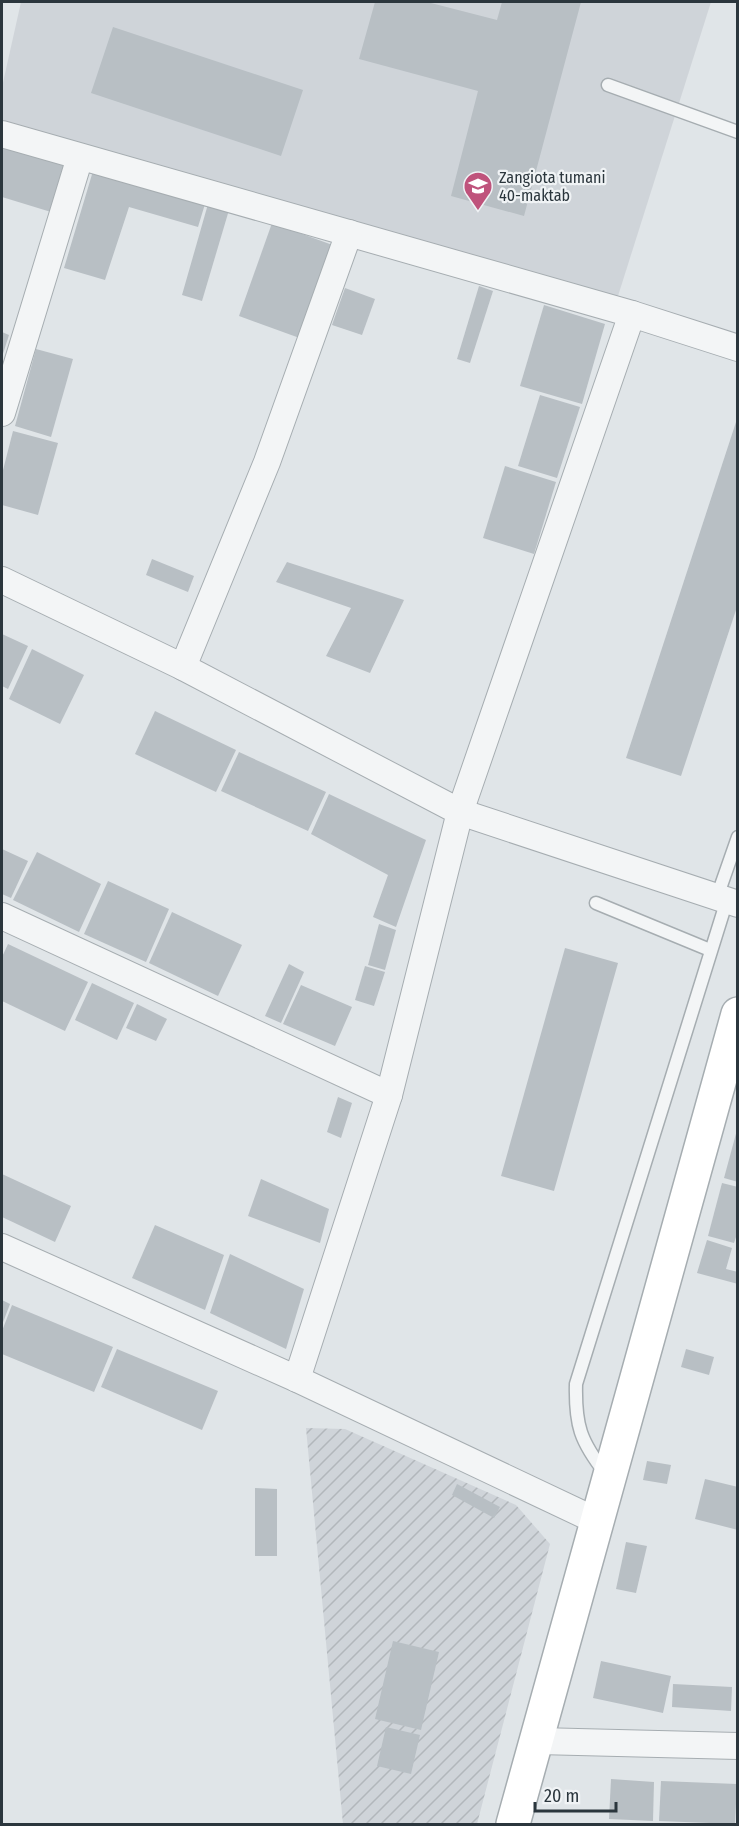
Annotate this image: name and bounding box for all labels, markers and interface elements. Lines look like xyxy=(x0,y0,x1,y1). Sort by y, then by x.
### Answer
place label: Zangiota tumani 40-maktab xyxy=(499,168,605,205)
school or university icon: Zangiota tumani 40-maktab xyxy=(462,170,494,212)
scale bar xyxy=(535,1775,616,1813)
text: 20 m xyxy=(544,1785,579,1807)

